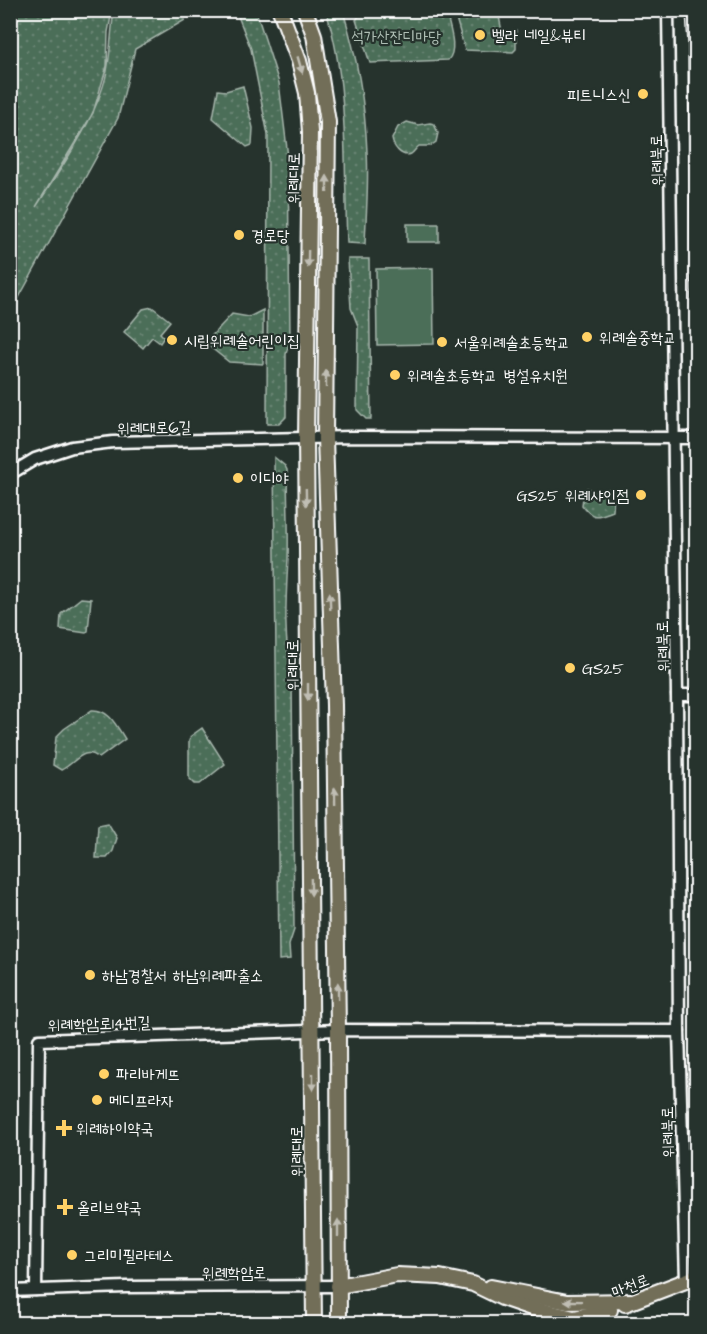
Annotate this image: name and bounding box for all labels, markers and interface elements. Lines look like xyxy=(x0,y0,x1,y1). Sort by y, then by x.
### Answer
place label: 벨라 네일&뷰티 xyxy=(492,25,586,47)
park label: 석가산잔디마당 xyxy=(351,26,441,48)
marker: 벨라 네일&뷰티 xyxy=(473,28,487,42)
one-way arrow xyxy=(296,56,305,74)
place label: 피트니스신 xyxy=(567,84,631,106)
marker: 피트니스신 xyxy=(636,87,650,101)
street label: 위례북로 xyxy=(646,134,668,186)
street label: 위례대로 xyxy=(283,152,305,204)
one-way arrow xyxy=(322,175,332,194)
place label: 경로당 xyxy=(251,225,290,247)
marker: 경로당 xyxy=(232,228,246,242)
one-way arrow xyxy=(303,250,313,269)
place label: 위례솔중학교 xyxy=(599,327,676,349)
place label: 시립위례솔어린이집 xyxy=(184,330,300,352)
marker: 위례솔중학교 xyxy=(580,330,594,344)
place label: 서울위례솔초등학교 xyxy=(454,332,570,354)
marker: 시립위례솔어린이집 xyxy=(165,333,179,347)
marker: 서울위례솔초등학교 xyxy=(435,335,449,349)
place label: 위례솔초등학교 병설유치원 xyxy=(407,365,568,387)
marker: 위례솔초등학교 병설유치원 xyxy=(388,368,402,382)
one-way arrow xyxy=(321,370,331,389)
street label: 위례대로6길 xyxy=(117,416,192,440)
place label: 이디야 xyxy=(250,468,289,490)
marker: 이디야 xyxy=(231,471,245,485)
place label: GS25 위례샤인점 xyxy=(516,485,629,507)
one-way arrow xyxy=(301,487,311,506)
marker: GS25 위례샤인점 xyxy=(634,488,648,502)
one-way arrow xyxy=(326,591,335,610)
street label: 위례북로 xyxy=(652,620,674,672)
street label: 위례대로 xyxy=(282,639,304,691)
place label: GS25 xyxy=(582,658,625,680)
marker: GS25 xyxy=(563,661,577,675)
one-way arrow xyxy=(303,682,313,701)
one-way arrow xyxy=(330,786,340,805)
one-way arrow xyxy=(306,877,316,896)
place label: 하남경찰서 하남위례파출소 xyxy=(102,965,263,987)
marker: 하남경찰서 하남위례파출소 xyxy=(83,968,97,982)
one-way arrow xyxy=(333,981,343,1000)
street label: 위례학암로14번길 xyxy=(47,1011,151,1037)
place label: 파리바게뜨 xyxy=(116,1064,180,1086)
marker: 파리바게뜨 xyxy=(97,1067,111,1081)
one-way arrow xyxy=(308,1072,318,1091)
place label: 메디프라자 xyxy=(109,1090,174,1112)
marker: 메디프라자 xyxy=(90,1093,104,1107)
street label: 위례북로 xyxy=(657,1106,679,1158)
place label: 위례하이약국 xyxy=(76,1118,153,1140)
marker: 위례하이약국 xyxy=(57,1121,71,1135)
street label: 위례대로 xyxy=(286,1125,308,1177)
place label: 올리브약국 xyxy=(77,1197,142,1219)
marker: 올리브약국 xyxy=(58,1200,72,1214)
one-way arrow xyxy=(333,1218,343,1237)
place label: 그리미필라테스 xyxy=(84,1245,174,1267)
marker: 그리미필라테스 xyxy=(65,1248,79,1262)
street label: 위례학암로 xyxy=(202,1262,266,1284)
street label: 마천로 xyxy=(608,1269,652,1303)
one-way arrow xyxy=(564,1296,583,1306)

